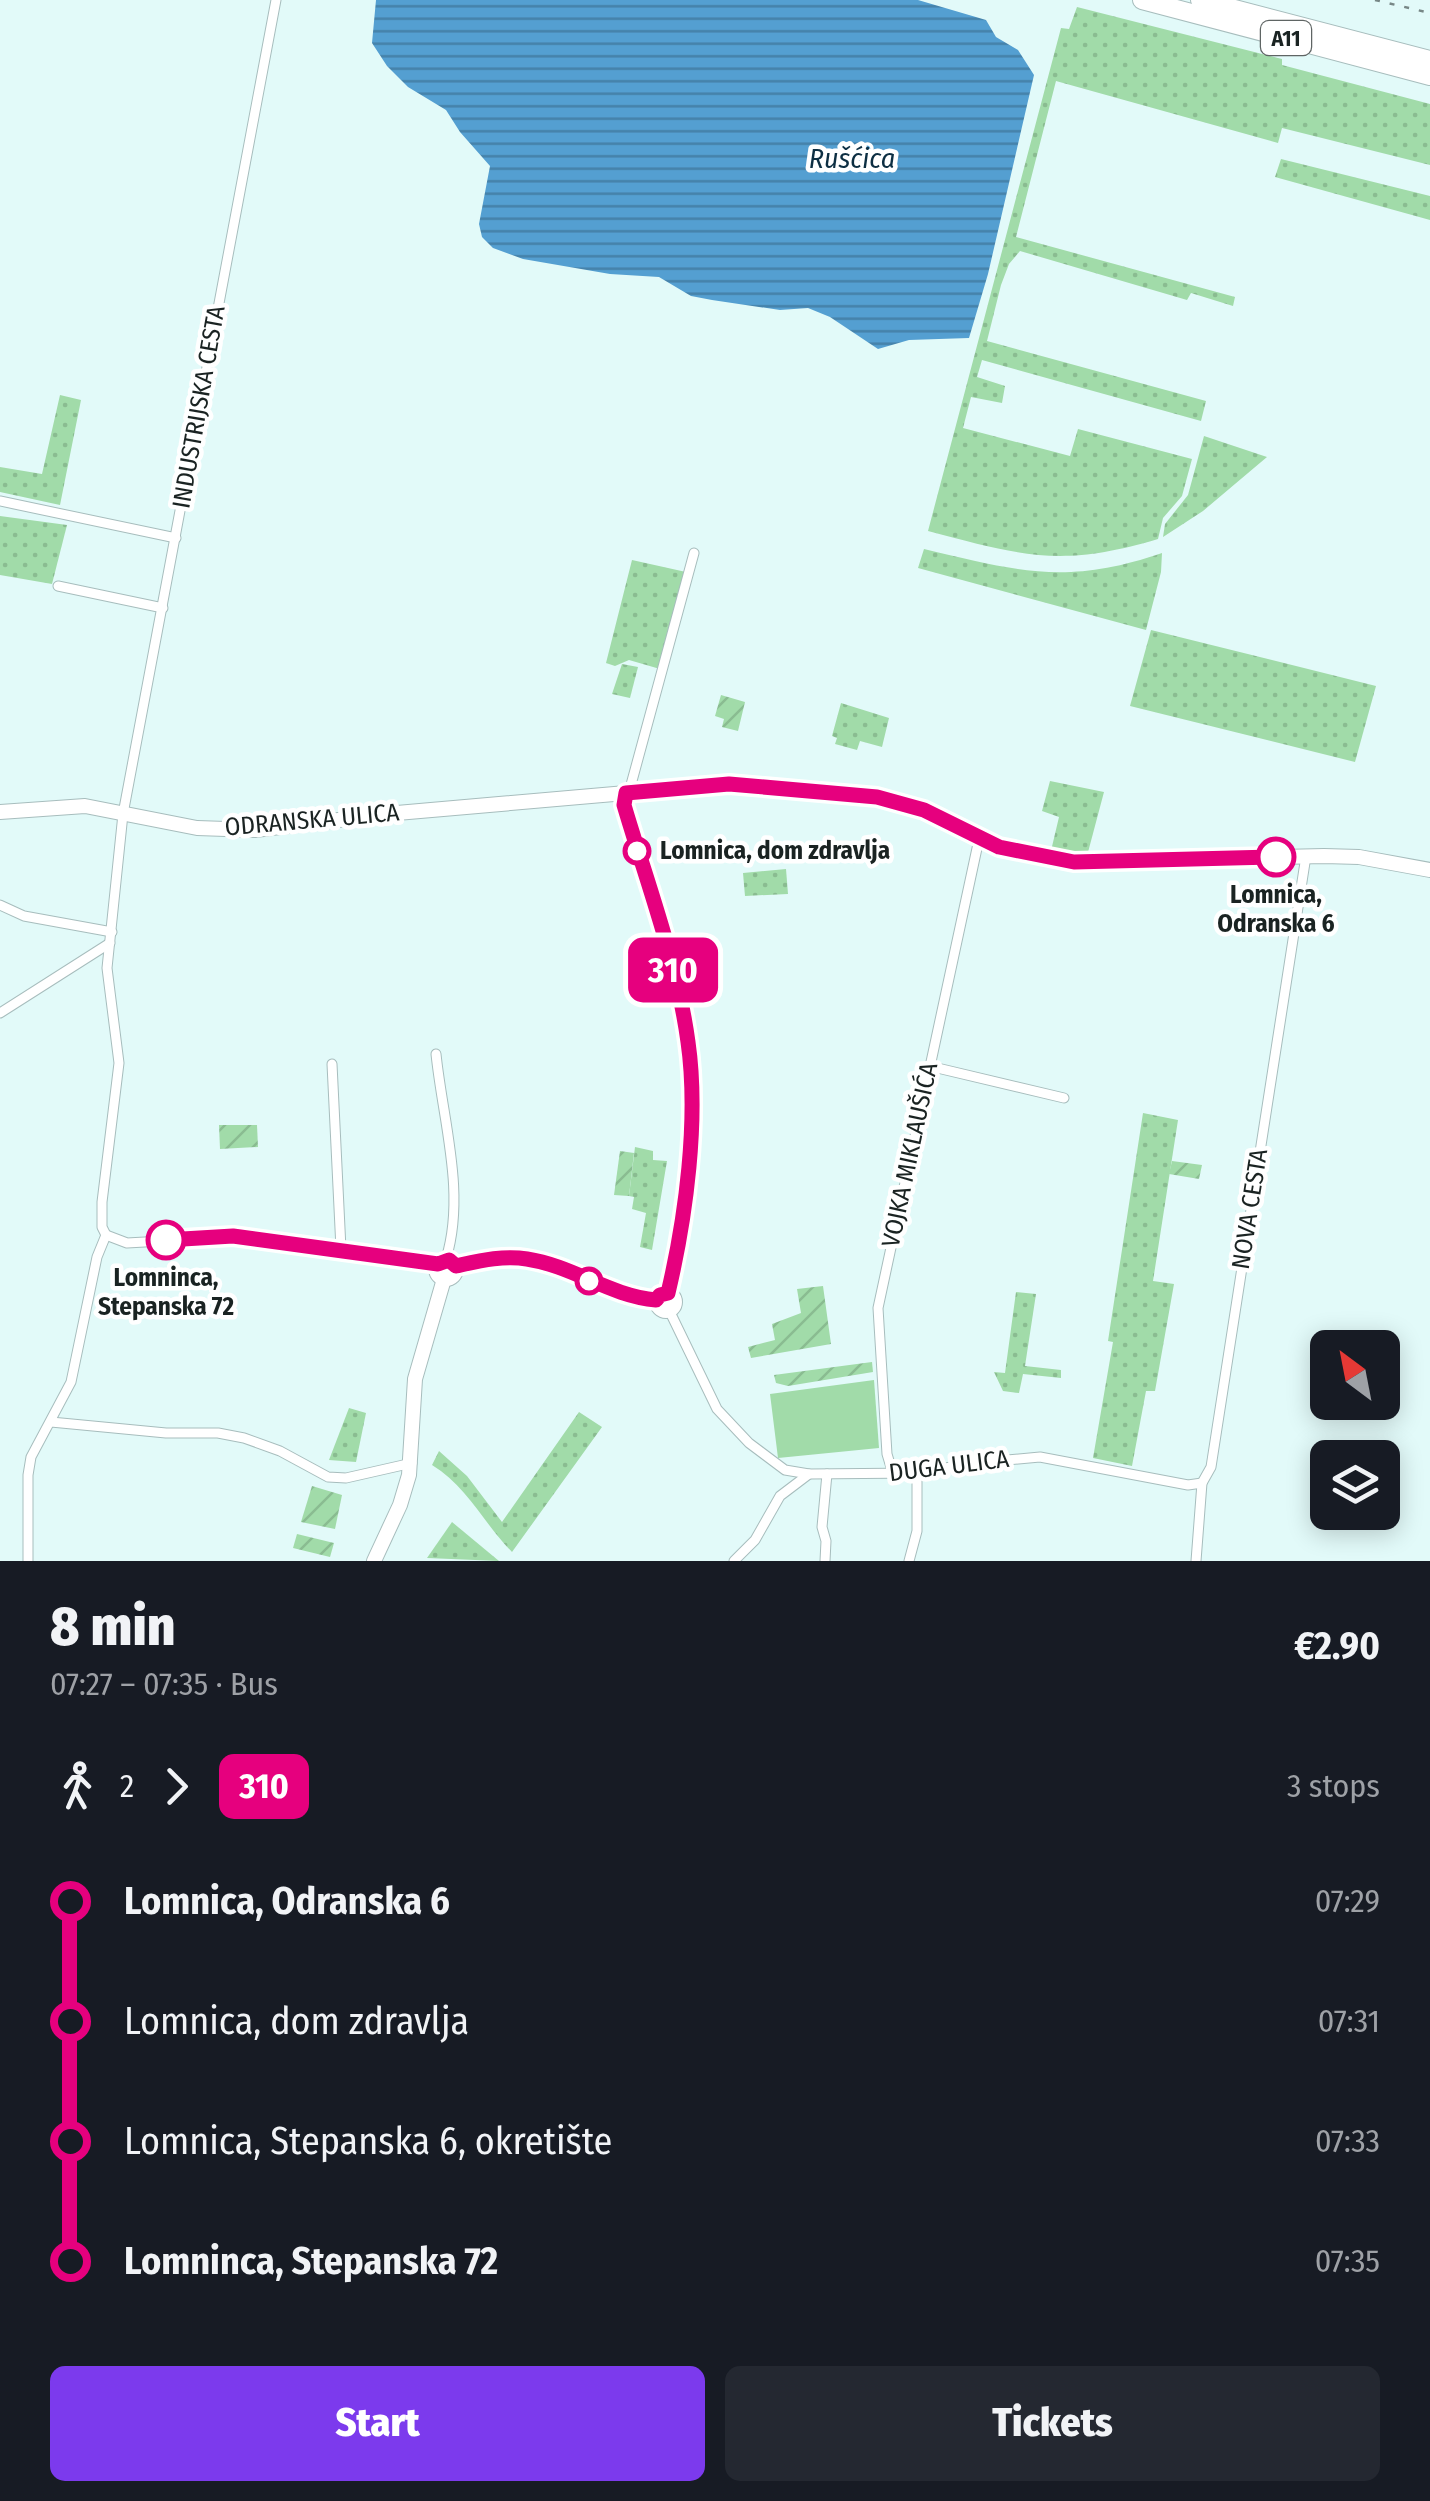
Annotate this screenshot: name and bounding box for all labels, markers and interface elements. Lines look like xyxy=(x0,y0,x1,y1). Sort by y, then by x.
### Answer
road number: A11 xyxy=(1261,21,1311,55)
water label: Rušćica xyxy=(809,142,895,175)
street label: INDUSTRIJSKA CESTA xyxy=(166,303,232,511)
street label: ODRANSKA ULICA xyxy=(224,797,400,843)
place label: Lomnica, dom zdravlja xyxy=(660,836,890,866)
marker: Lomnica, dom zdravlja xyxy=(624,838,650,864)
marker: Lomnica, Odranska 6 xyxy=(1257,838,1295,876)
place label: Lomnica, Odranska 6 xyxy=(1217,880,1335,939)
line badge: 310 xyxy=(616,938,730,1002)
text: 310 xyxy=(648,949,698,991)
street label: VOJKA MIKLAUŠIĆA xyxy=(875,1060,944,1250)
street label: NOVA CESTA xyxy=(1226,1147,1274,1271)
marker: Lomninca, Stepanska 72 xyxy=(147,1221,185,1259)
place label: Lomninca, Stepanska 72 xyxy=(98,1263,234,1322)
unlabelled marker xyxy=(576,1268,602,1294)
north arrow xyxy=(1310,1330,1400,1420)
map controls xyxy=(1310,1330,1400,1530)
button: layers xyxy=(1310,1440,1400,1530)
street label: DUGA ULICA xyxy=(887,1444,1011,1488)
text: 8 min xyxy=(50,1594,175,1660)
text: €2.90 xyxy=(1294,1623,1380,1669)
text: 07:27 – 07:35 · Bus xyxy=(50,1665,278,1703)
icon: walk xyxy=(50,1759,105,1814)
icon: forward xyxy=(149,1759,204,1814)
text: 310 xyxy=(239,1765,289,1807)
text: 2 xyxy=(120,1767,134,1805)
text: 3 stops xyxy=(1287,1767,1380,1805)
text: Lomnica, Odranska 6 xyxy=(124,1878,450,1924)
text: 07:29 xyxy=(1315,1882,1380,1920)
text: Lomnica, dom zdravlja xyxy=(124,1998,469,2044)
text: 07:31 xyxy=(1318,2002,1380,2040)
text: Lomnica, Stepanska 6, okretište xyxy=(124,2118,612,2164)
text: 07:33 xyxy=(1315,2122,1380,2160)
text: Lomninca, Stepanska 72 xyxy=(124,2238,498,2284)
text: 07:35 xyxy=(1315,2242,1380,2280)
button: Start xyxy=(50,2366,705,2481)
button: Tickets xyxy=(725,2366,1380,2481)

